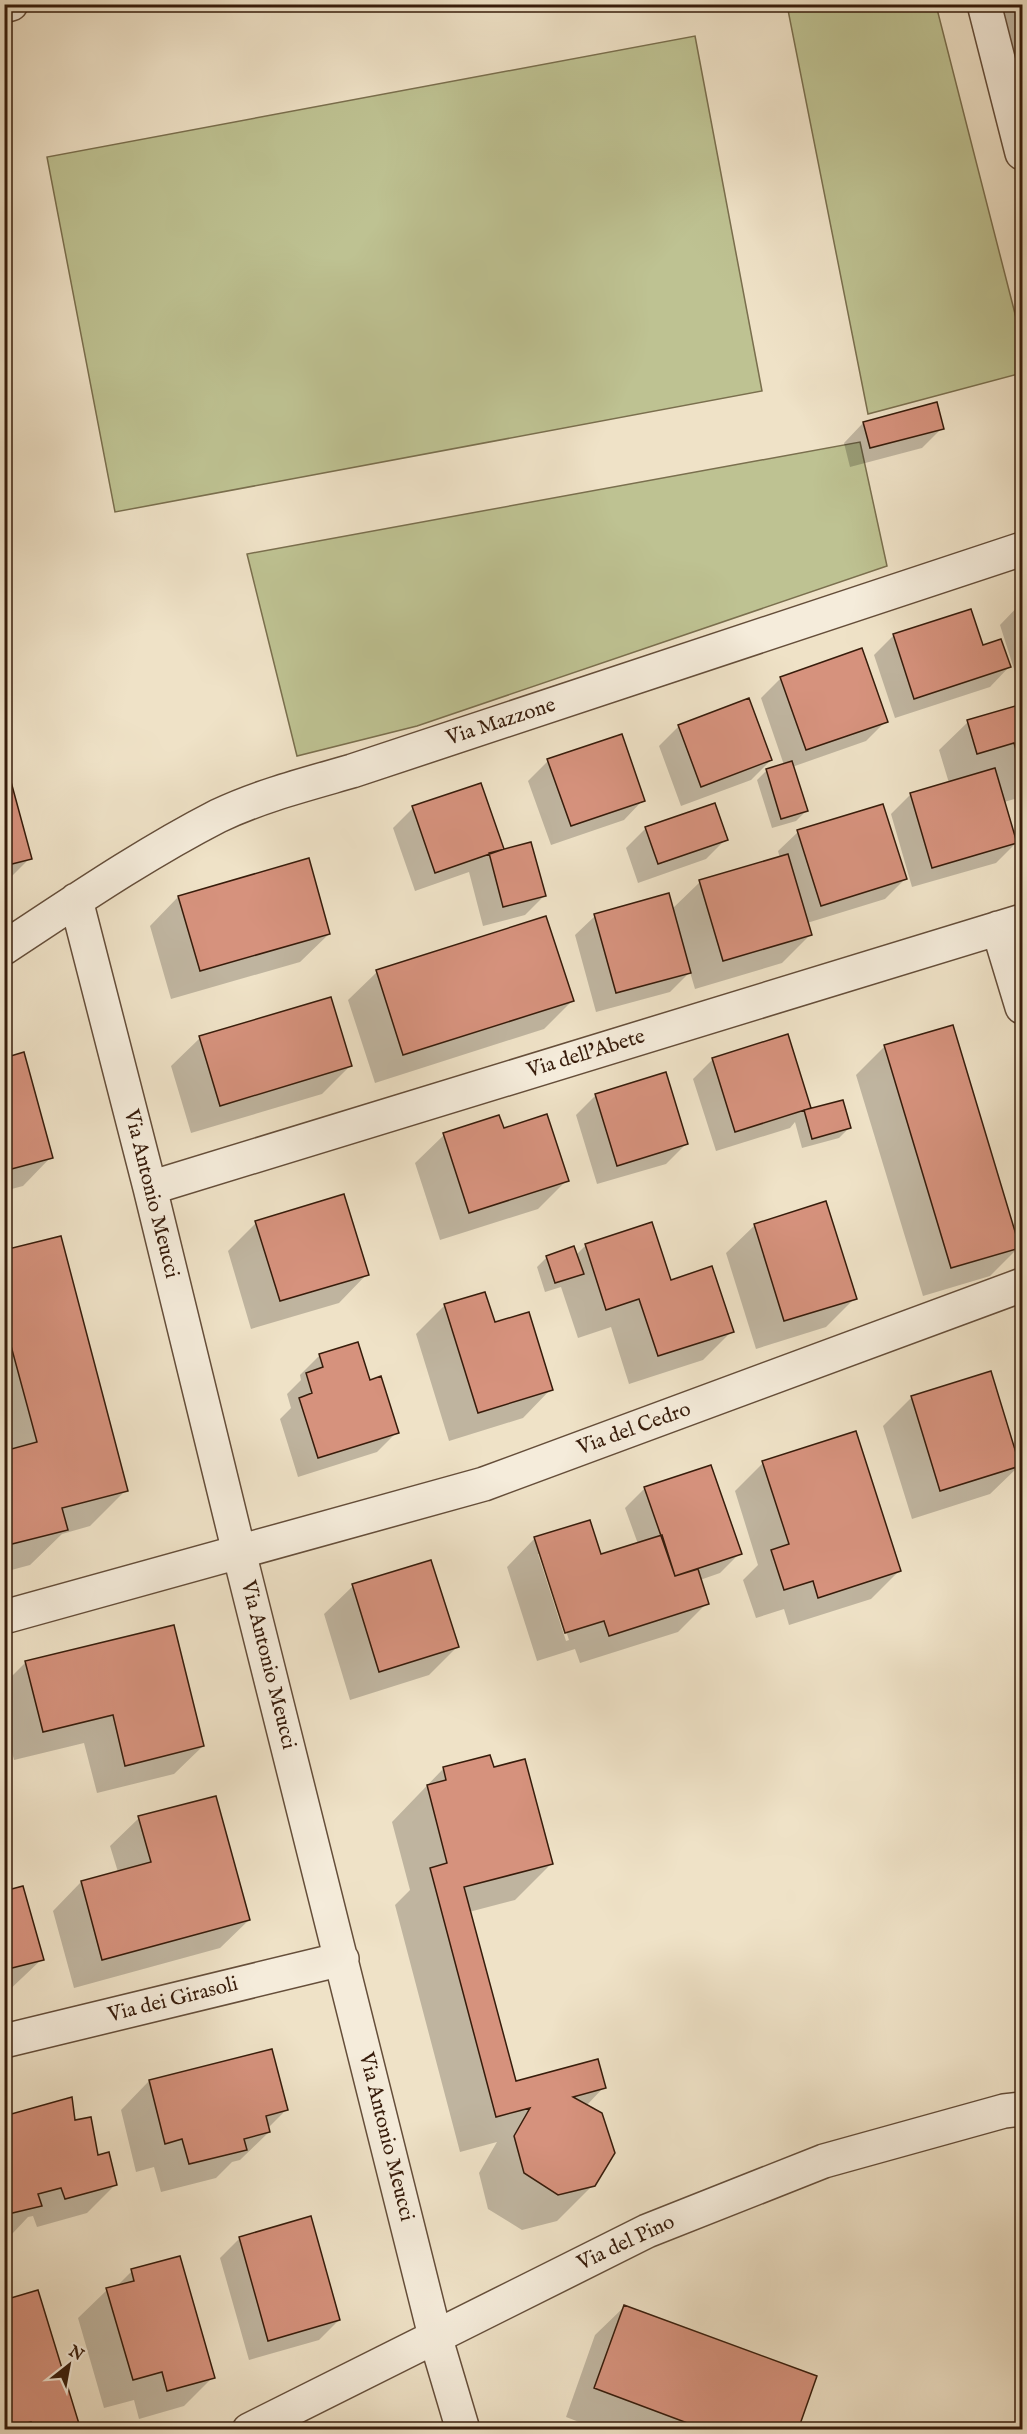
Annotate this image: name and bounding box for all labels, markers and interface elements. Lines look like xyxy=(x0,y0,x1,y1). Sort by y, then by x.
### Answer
street label: Via Mazzone xyxy=(442,692,559,753)
street label: Via dell'Abete xyxy=(523,1023,649,1085)
street label: Via Antonio Meucci xyxy=(117,1106,185,1281)
street label: Via del Cedro xyxy=(573,1396,695,1462)
street label: Via Antonio Meucci xyxy=(234,1577,302,1752)
street label: Via dei Girasoli xyxy=(104,1971,241,2029)
street label: Via Antonio Meucci xyxy=(352,2049,420,2224)
street label: Via del Pino xyxy=(572,2209,679,2278)
north arrow xyxy=(39,2335,99,2395)
text: N xyxy=(64,2341,87,2366)

